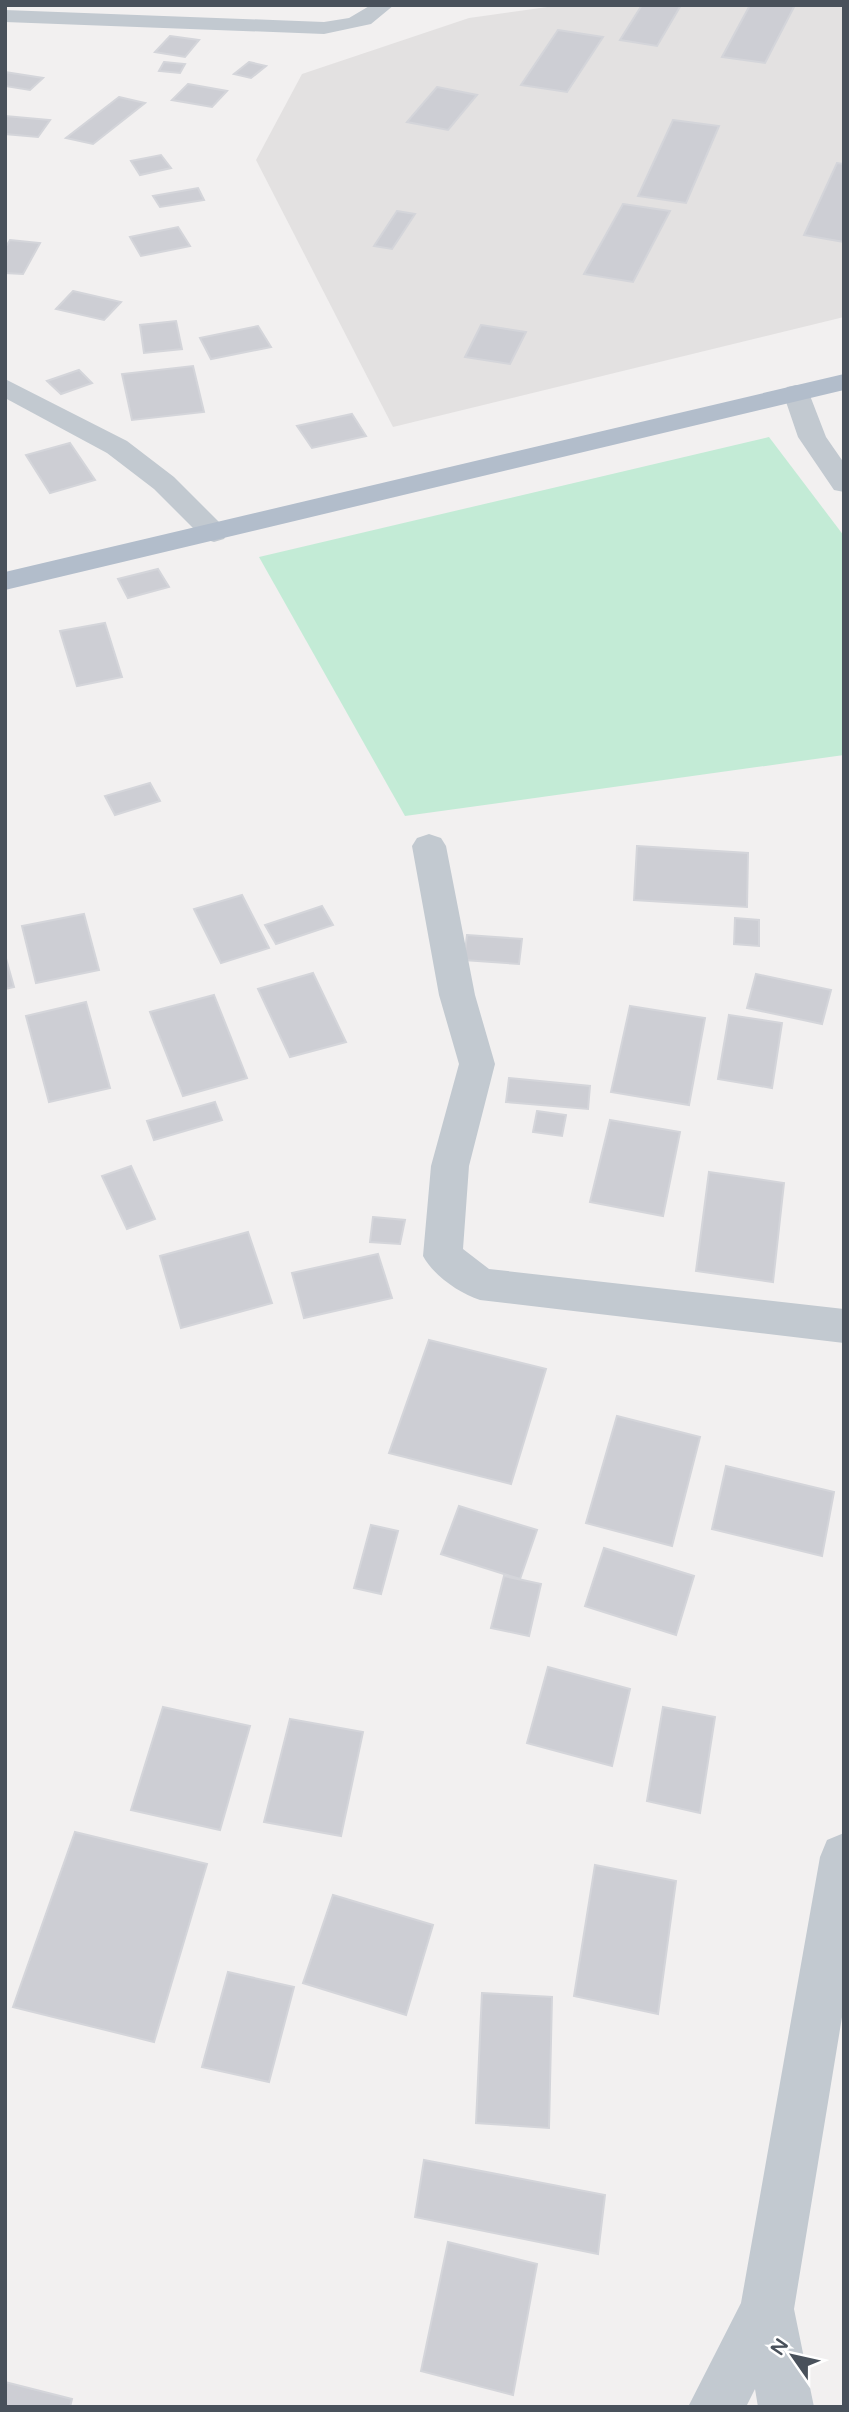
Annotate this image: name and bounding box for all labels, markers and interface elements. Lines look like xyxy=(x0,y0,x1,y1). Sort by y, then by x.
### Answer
north arrow xyxy=(758,2321,828,2391)
text: N xyxy=(766,2335,793,2360)

